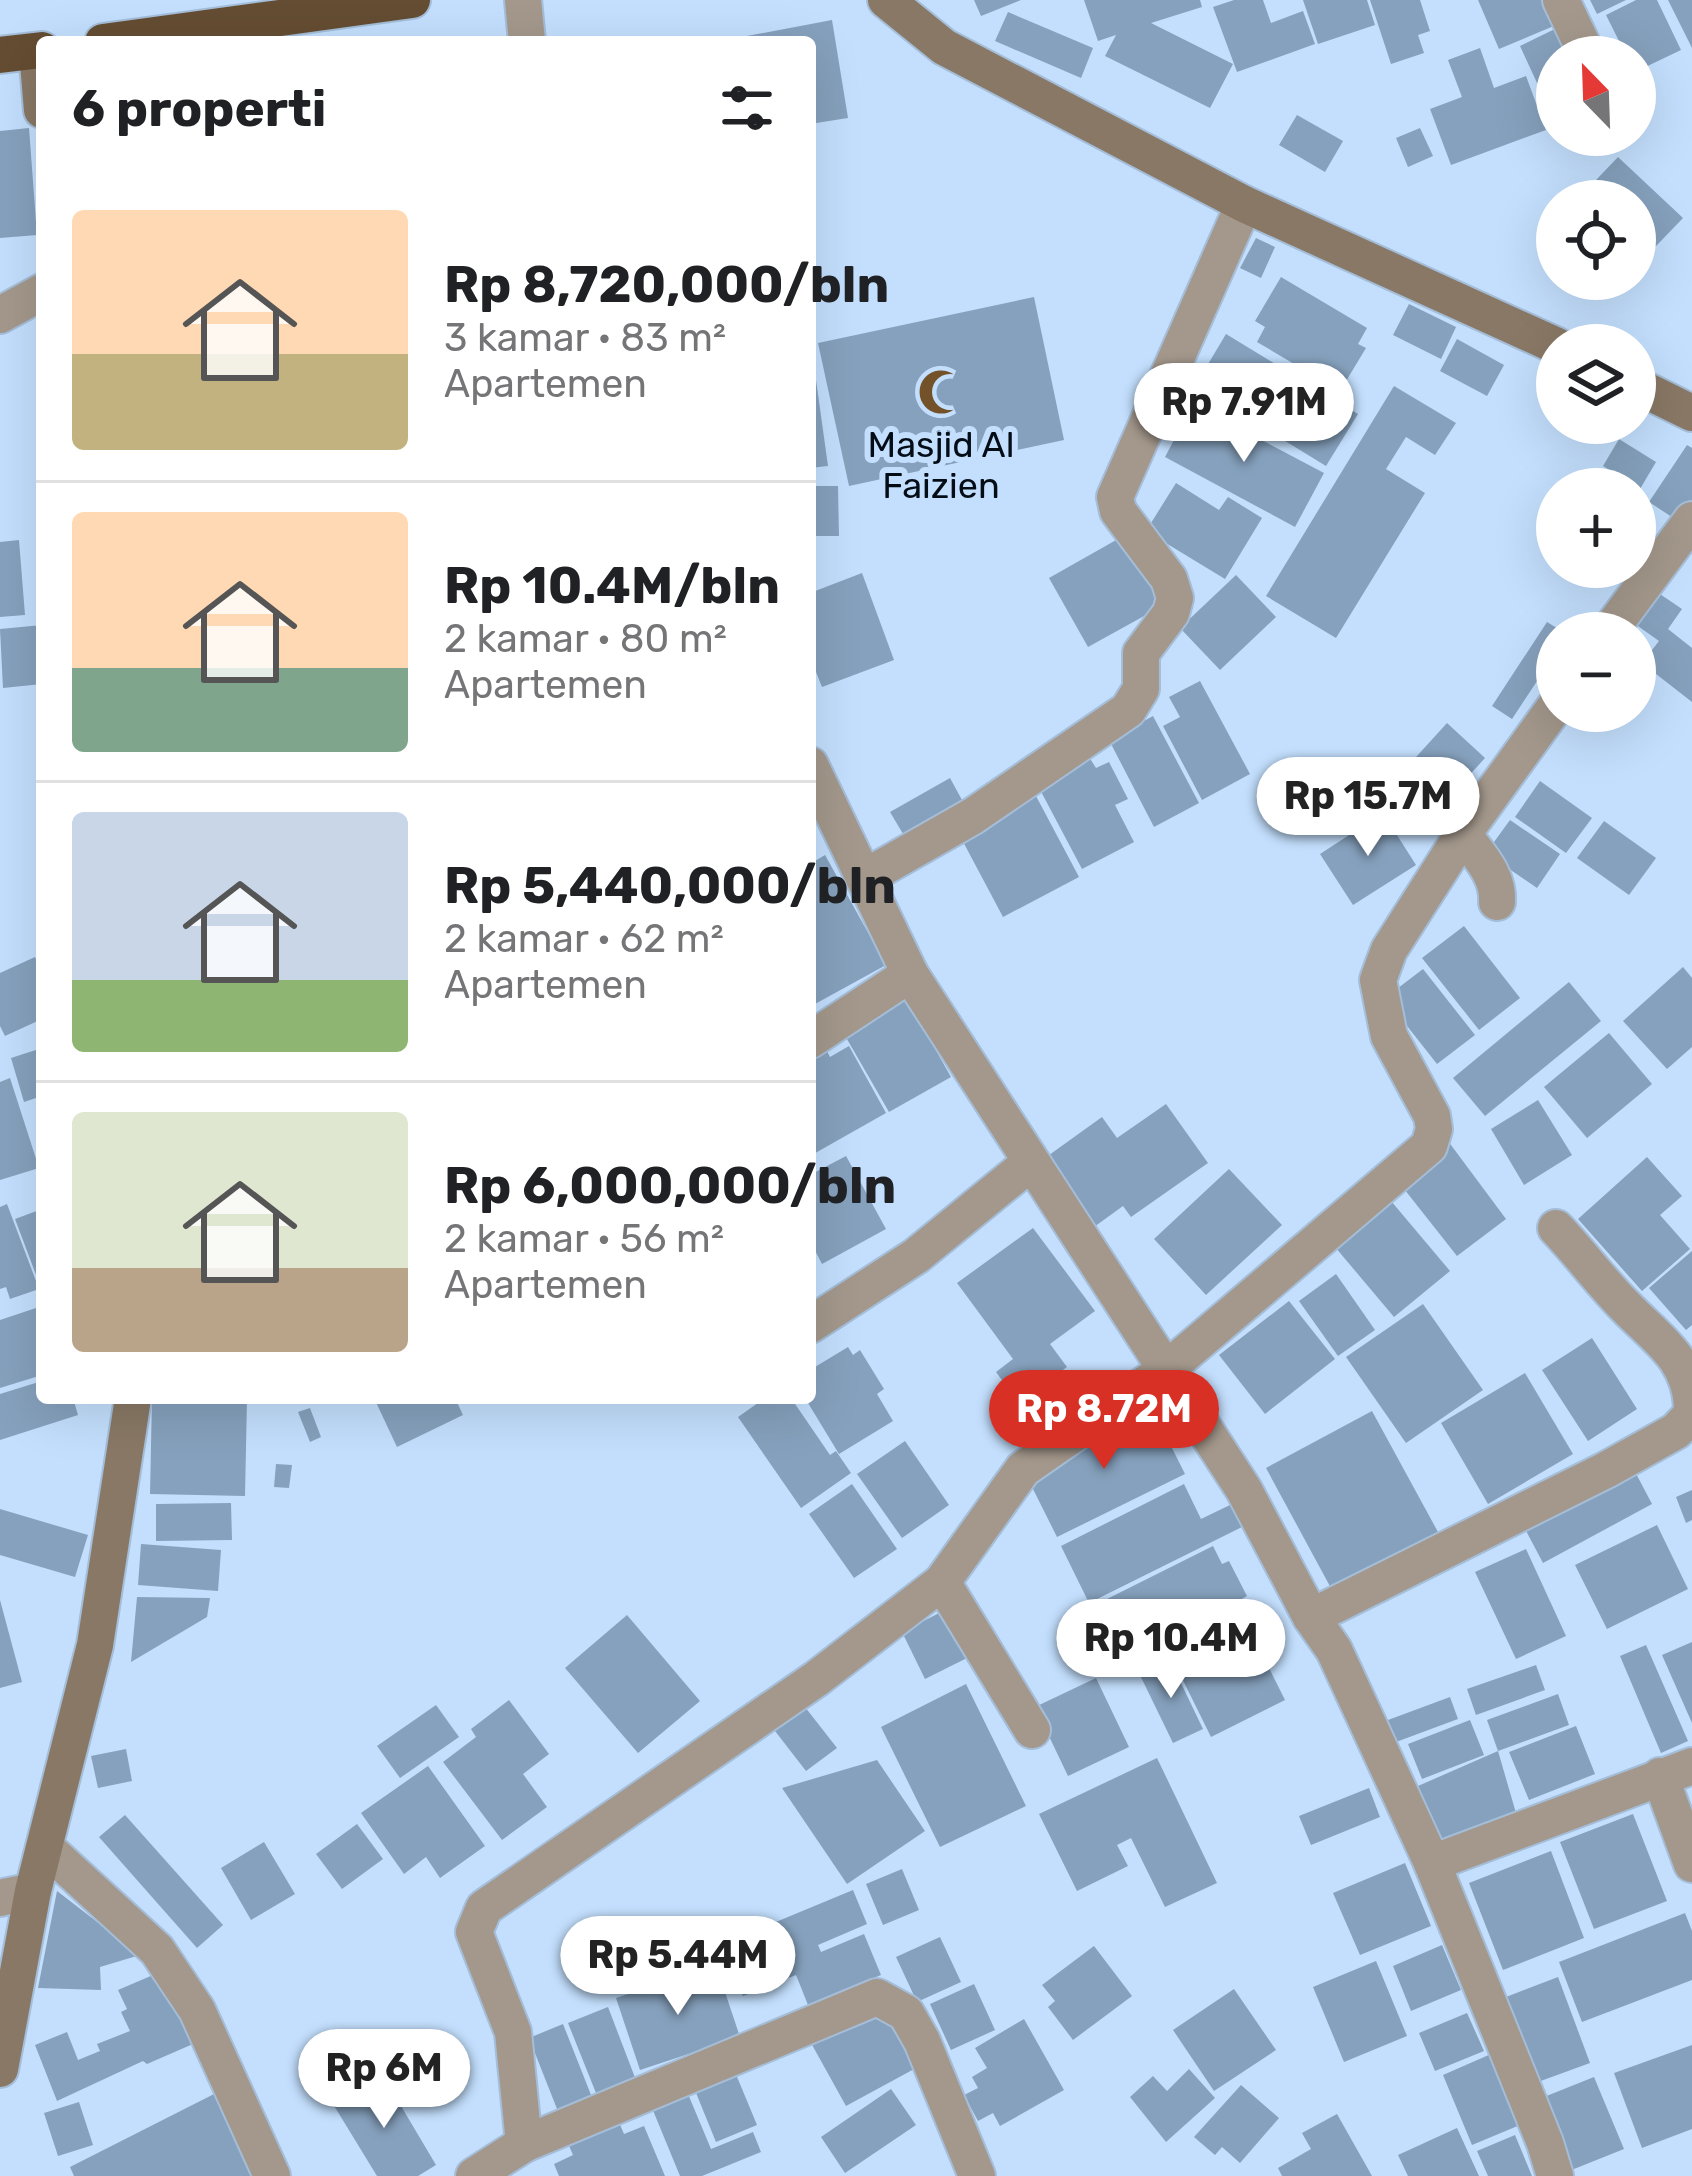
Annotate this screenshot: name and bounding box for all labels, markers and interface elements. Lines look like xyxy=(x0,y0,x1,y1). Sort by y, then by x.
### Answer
north arrow xyxy=(1536,36,1656,156)
map controls xyxy=(1536,36,1656,732)
icon: filters xyxy=(714,75,780,141)
text: 6 properti xyxy=(72,78,326,139)
button: locate xyxy=(1536,180,1656,300)
text: Rp 8,720,000/bln xyxy=(444,254,889,315)
icon: home xyxy=(168,258,312,402)
text: 3 kamar · 83 m² xyxy=(444,315,726,361)
button: layers xyxy=(1536,324,1656,444)
text: Apartemen xyxy=(444,361,647,407)
pin: Rp 7.91M xyxy=(1120,363,1368,465)
mosque icon: Masjid Al Faizien xyxy=(916,367,966,417)
text: Rp 7.91M xyxy=(1161,379,1327,425)
place label: Masjid Al Faizien xyxy=(868,423,1014,507)
button: + xyxy=(1536,468,1656,588)
text: Rp 10.4M/bln xyxy=(444,555,780,616)
icon: home xyxy=(168,560,312,704)
button: − xyxy=(1536,612,1656,732)
text: 2 kamar · 80 m² xyxy=(444,616,727,662)
text: Apartemen xyxy=(444,662,647,708)
pin: Rp 15.7M xyxy=(1244,757,1492,859)
text: Rp 15.7M xyxy=(1284,773,1452,819)
text: Rp 5,440,000/bln xyxy=(444,855,896,916)
icon: home xyxy=(168,860,312,1004)
text: 2 kamar · 62 m² xyxy=(444,916,724,962)
text: Apartemen xyxy=(444,962,647,1008)
text: Rp 6,000,000/bln xyxy=(444,1155,896,1216)
icon: home xyxy=(168,1160,312,1304)
text: 2 kamar · 56 m² xyxy=(444,1216,724,1262)
text: Apartemen xyxy=(444,1262,647,1308)
pin: Rp 8.72M xyxy=(980,1370,1228,1472)
text: Rp 8.72M xyxy=(1016,1386,1192,1432)
pin: Rp 10.4M xyxy=(1047,1599,1295,1701)
text: Rp 10.4M xyxy=(1083,1615,1259,1661)
pin: Rp 5.44M xyxy=(554,1916,802,2018)
text: Rp 5.44M xyxy=(587,1932,769,1978)
pin: Rp 6M xyxy=(300,2029,468,2131)
text: Rp 6M xyxy=(325,2045,443,2091)

